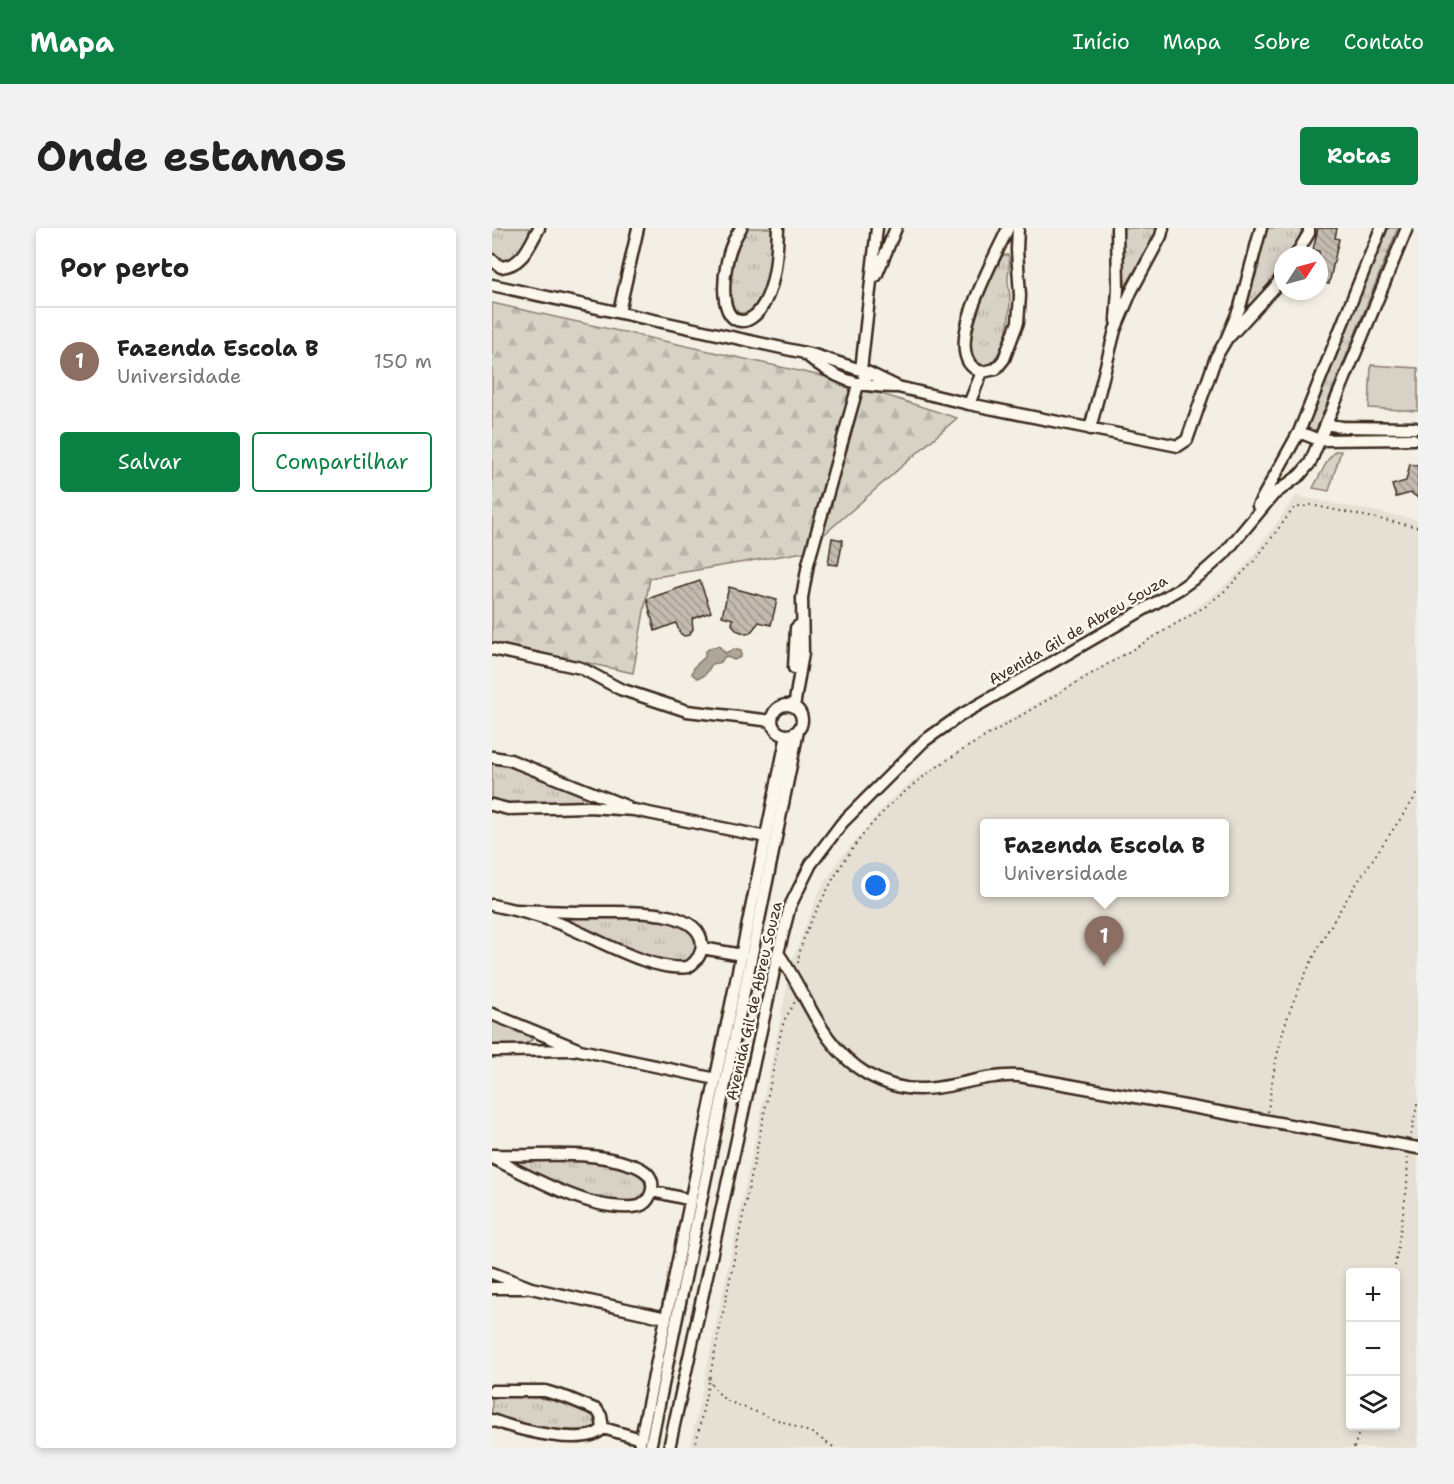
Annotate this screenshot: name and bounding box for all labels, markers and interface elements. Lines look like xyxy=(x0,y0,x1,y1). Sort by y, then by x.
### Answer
text: Mapa xyxy=(30,23,114,61)
text: Início xyxy=(1072,28,1130,56)
text: Mapa xyxy=(1163,28,1221,56)
text: Sobre xyxy=(1254,28,1311,56)
text: Contato xyxy=(1344,28,1424,56)
button: Rotas xyxy=(1300,127,1418,185)
text: Onde estamos xyxy=(36,128,347,184)
north arrow xyxy=(1274,246,1328,300)
text: Por perto xyxy=(60,250,189,285)
text: Fazenda Escola B xyxy=(117,334,319,363)
text: 1 xyxy=(75,348,84,374)
text: 150 m xyxy=(374,348,432,374)
text: Universidade xyxy=(117,363,241,389)
button: Salvar xyxy=(60,432,240,492)
button: Compartilhar xyxy=(252,432,432,492)
street label: Avenida Gil de Abreu Souza xyxy=(985,570,1172,690)
popup xyxy=(980,819,1229,897)
text: Fazenda Escola B xyxy=(1004,831,1205,860)
text: Universidade xyxy=(1004,860,1128,886)
your location xyxy=(861,871,890,900)
street label: Avenida Gil de Abreu Souza xyxy=(721,899,787,1102)
pin: 1 xyxy=(1084,916,1124,966)
map controls xyxy=(1346,1268,1400,1430)
button: + xyxy=(1346,1268,1400,1322)
button: − xyxy=(1346,1322,1400,1376)
button: layers xyxy=(1346,1376,1400,1430)

